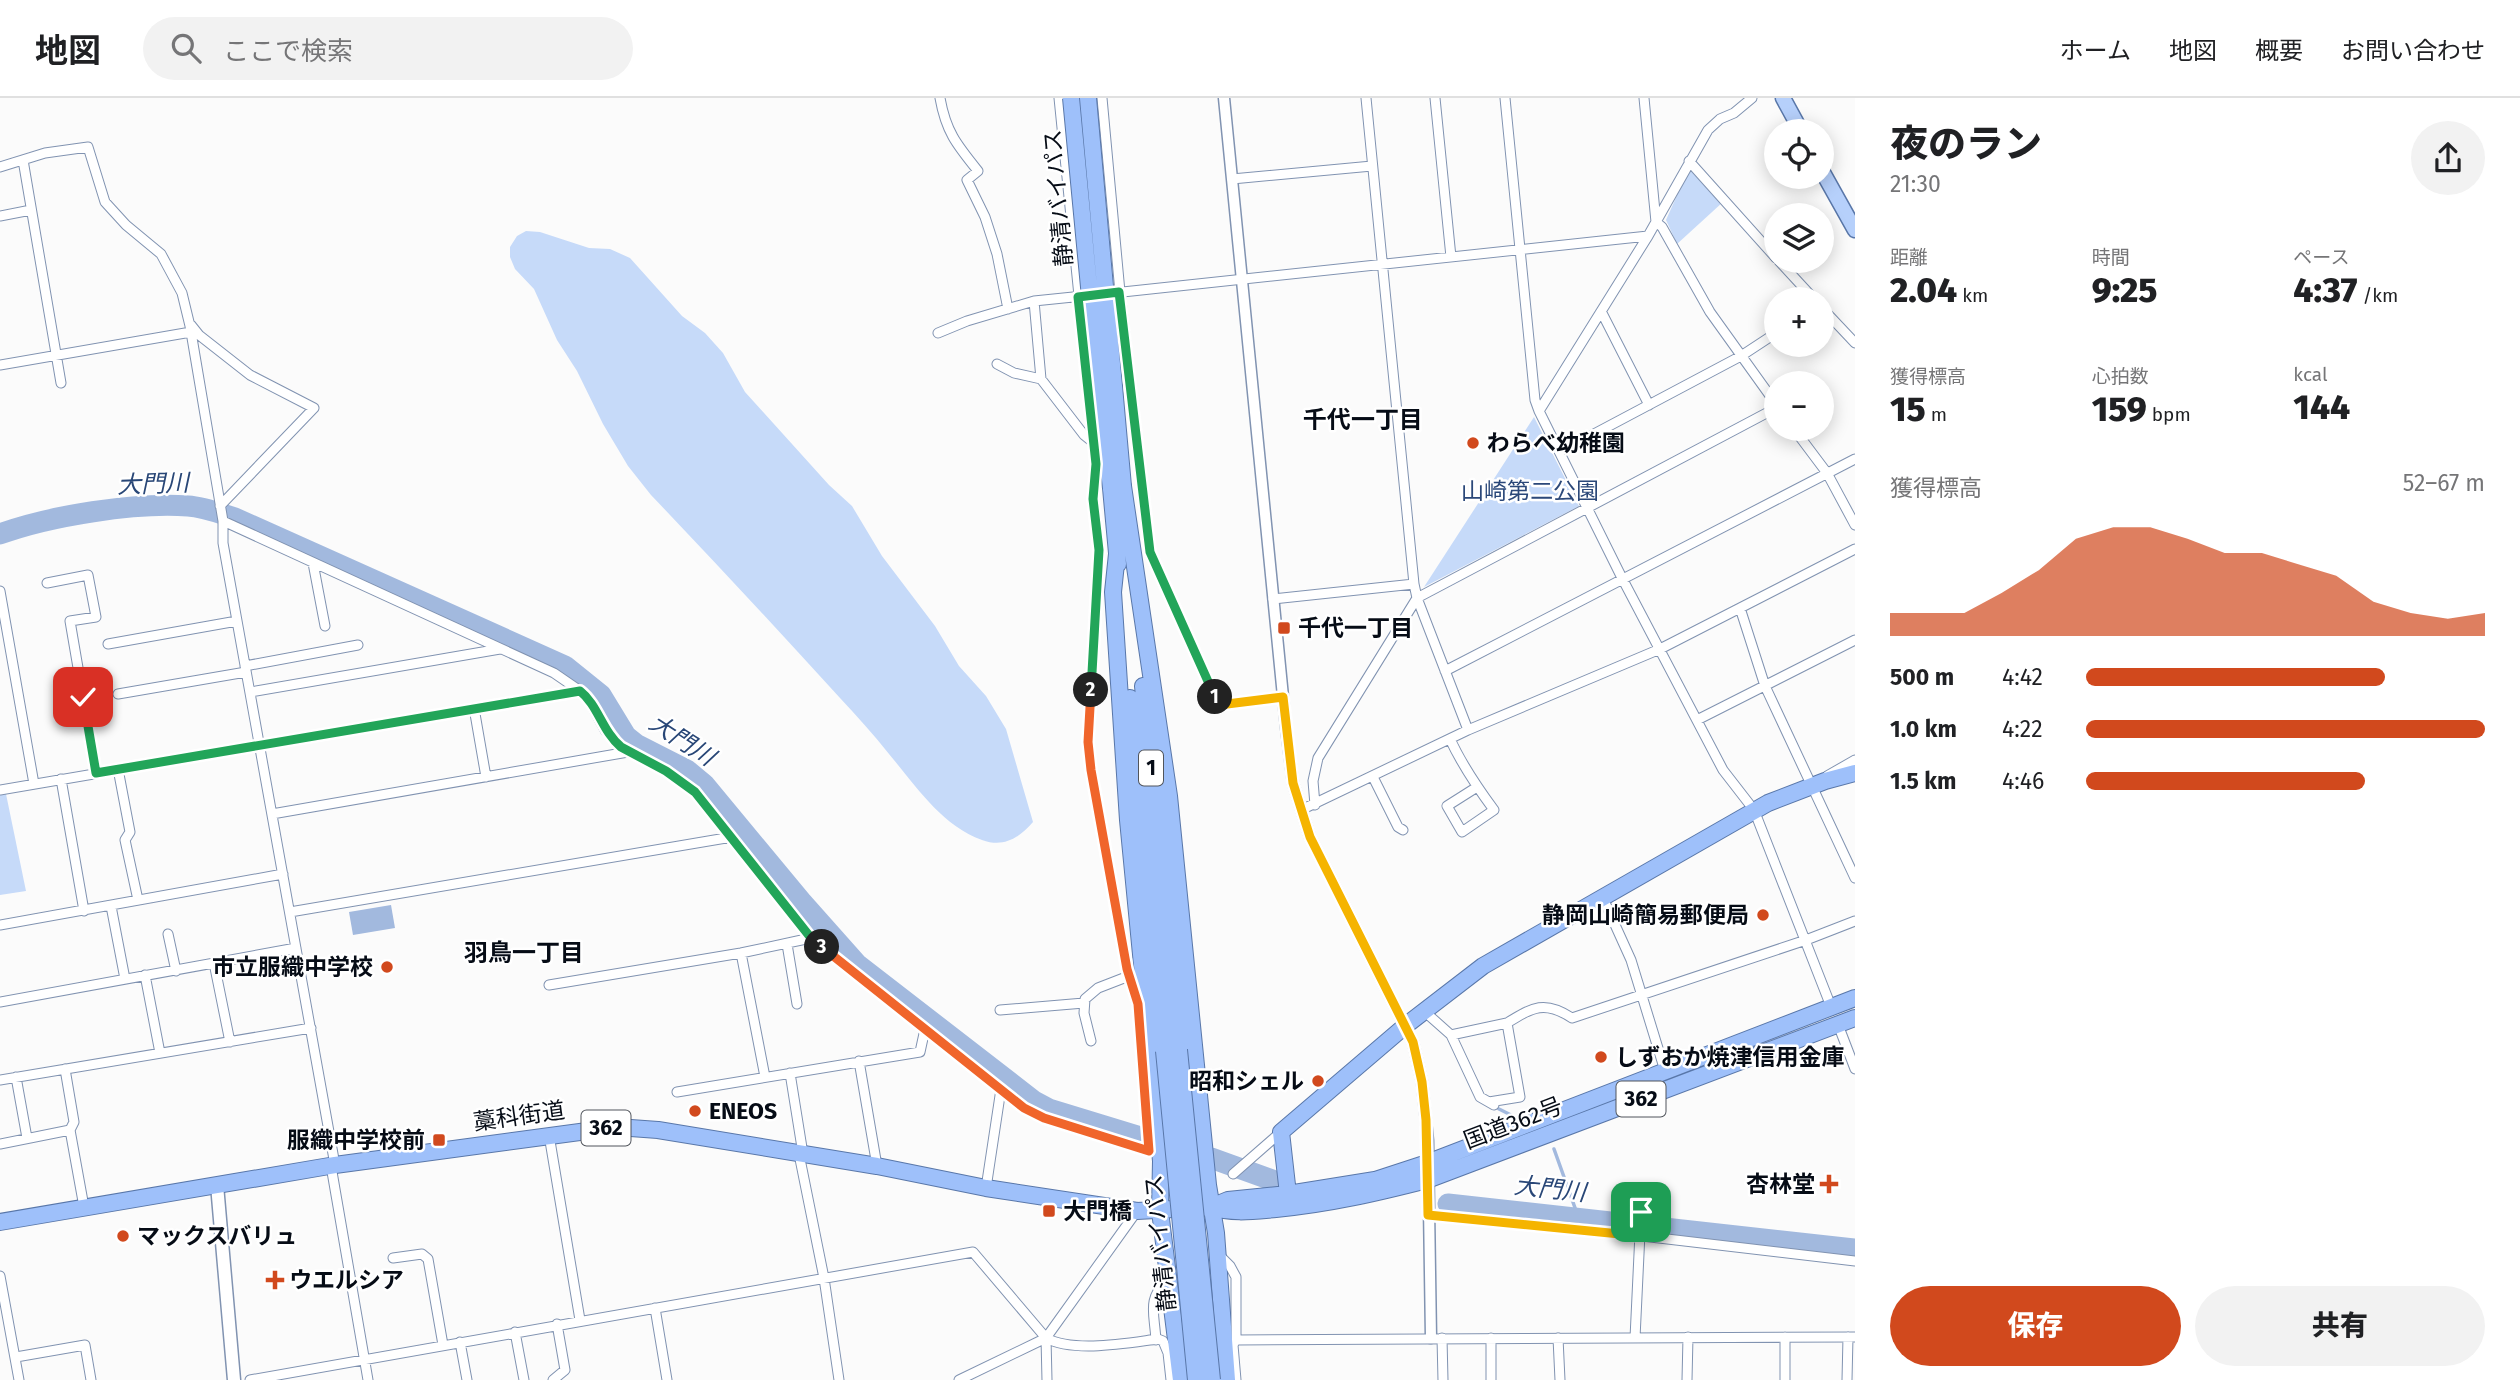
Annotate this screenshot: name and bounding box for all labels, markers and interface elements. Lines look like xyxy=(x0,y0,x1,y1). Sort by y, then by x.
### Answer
search box xyxy=(143,17,633,80)
icon: search xyxy=(167,29,205,67)
text: 地図 xyxy=(35,31,101,71)
text: ここで検索 xyxy=(223,36,353,67)
text: ホーム xyxy=(2060,37,2131,65)
text: 地図 xyxy=(2169,37,2217,65)
text: 概要 xyxy=(2255,37,2303,65)
text: お問い合わせ xyxy=(2341,37,2485,65)
map controls xyxy=(1764,119,1834,441)
button: locate xyxy=(1764,119,1834,189)
text: 夜のラン xyxy=(1890,121,2042,167)
button: share xyxy=(2411,121,2485,195)
street label: 静清バイパス xyxy=(1038,128,1078,268)
text: 21:30 xyxy=(1890,170,1941,198)
button: layers xyxy=(1764,203,1834,273)
text: 距離 xyxy=(1890,246,1928,269)
text: 時間 xyxy=(2092,246,2130,269)
text: ペース xyxy=(2293,246,2349,269)
text: 2.04 xyxy=(1890,269,1957,311)
text: 9:25 xyxy=(2092,269,2157,311)
text: 4:37 xyxy=(2293,269,2357,311)
text: km xyxy=(1957,284,1988,307)
text: /km xyxy=(2357,284,2398,307)
button: + xyxy=(1764,287,1834,357)
text: kcal xyxy=(2293,363,2328,386)
text: 獲得標高 xyxy=(1890,365,1966,388)
text: 心拍数 xyxy=(2092,365,2149,388)
button: − xyxy=(1764,371,1834,441)
text: 144 xyxy=(2293,386,2350,428)
text: 15 xyxy=(1890,388,1926,430)
text: 159 xyxy=(2092,388,2147,430)
text: m xyxy=(1926,403,1947,426)
text: bpm xyxy=(2147,403,2191,426)
district label: 千代一丁目 xyxy=(1303,406,1423,434)
place label: わらべ幼稚園 xyxy=(1487,429,1625,457)
marker: わらべ幼稚園 xyxy=(1465,435,1481,451)
water label: 大門川 xyxy=(117,469,192,499)
text: 52–67 m xyxy=(2403,469,2485,497)
text: 獲得標高 xyxy=(1890,474,1982,502)
park label: 山崎第二公園 xyxy=(1461,477,1599,505)
place label: 千代一丁目 xyxy=(1298,614,1413,642)
marker: 千代一丁目 xyxy=(1276,620,1292,636)
text: 500 m xyxy=(1890,663,1954,691)
text: 4:42 xyxy=(2002,663,2043,691)
pin xyxy=(53,667,113,727)
pin: 2 xyxy=(1074,672,1108,708)
icon: check xyxy=(64,678,102,716)
text: 2 xyxy=(1086,678,1095,701)
pin: 1 xyxy=(1198,680,1232,714)
text: 1 xyxy=(1210,685,1219,708)
water label: 大門川 xyxy=(644,709,722,773)
text: 1.0 km xyxy=(1890,715,1957,743)
text: 4:22 xyxy=(2002,715,2043,743)
road number: 1 xyxy=(1139,750,1163,786)
text: 1.5 km xyxy=(1890,767,1956,795)
text: 4:46 xyxy=(2002,767,2044,795)
place label: 静岡山崎簡易郵便局 xyxy=(1542,901,1749,929)
marker: 静岡山崎簡易郵便局 xyxy=(1755,907,1771,923)
pin: 3 xyxy=(804,930,840,964)
text: 3 xyxy=(817,935,826,958)
district label: 羽鳥一丁目 xyxy=(464,939,584,967)
place label: 市立服織中学校 xyxy=(212,953,373,981)
marker: 市立服織中学校 xyxy=(379,959,395,975)
place label: しずおか焼津信用金庫 xyxy=(1615,1043,1845,1071)
marker: しずおか焼津信用金庫 xyxy=(1593,1049,1609,1065)
place label: 昭和シェル xyxy=(1189,1067,1304,1095)
marker: 昭和シェル xyxy=(1310,1073,1326,1089)
road number: 362 xyxy=(1616,1082,1666,1116)
street label: 国道362号 xyxy=(1460,1091,1566,1155)
street label: 藁科街道 xyxy=(471,1096,567,1136)
place label: ENEOS xyxy=(709,1097,777,1125)
marker: ENEOS xyxy=(687,1103,703,1119)
road number: 362 xyxy=(582,1110,630,1146)
place label: 服織中学校前 xyxy=(287,1126,425,1154)
marker: 服織中学校前 xyxy=(431,1132,447,1148)
place label: 杏林堂 xyxy=(1746,1170,1815,1198)
water label: 大門川 xyxy=(1513,1171,1590,1207)
street label: 静清バイパス xyxy=(1139,1173,1181,1313)
marker: 杏林堂 xyxy=(1821,1176,1837,1192)
pin xyxy=(1611,1182,1671,1242)
icon: arrive xyxy=(1622,1193,1660,1231)
place label: 大門橋 xyxy=(1063,1197,1132,1225)
marker: 大門橋 xyxy=(1041,1203,1057,1219)
place label: マックスバリュ xyxy=(137,1222,297,1250)
marker: マックスバリュ xyxy=(115,1228,131,1244)
place label: ウエルシア xyxy=(289,1266,404,1294)
marker: ウエルシア xyxy=(267,1272,283,1288)
button: 保存 xyxy=(1890,1286,2181,1366)
button: 共有 xyxy=(2195,1286,2485,1366)

